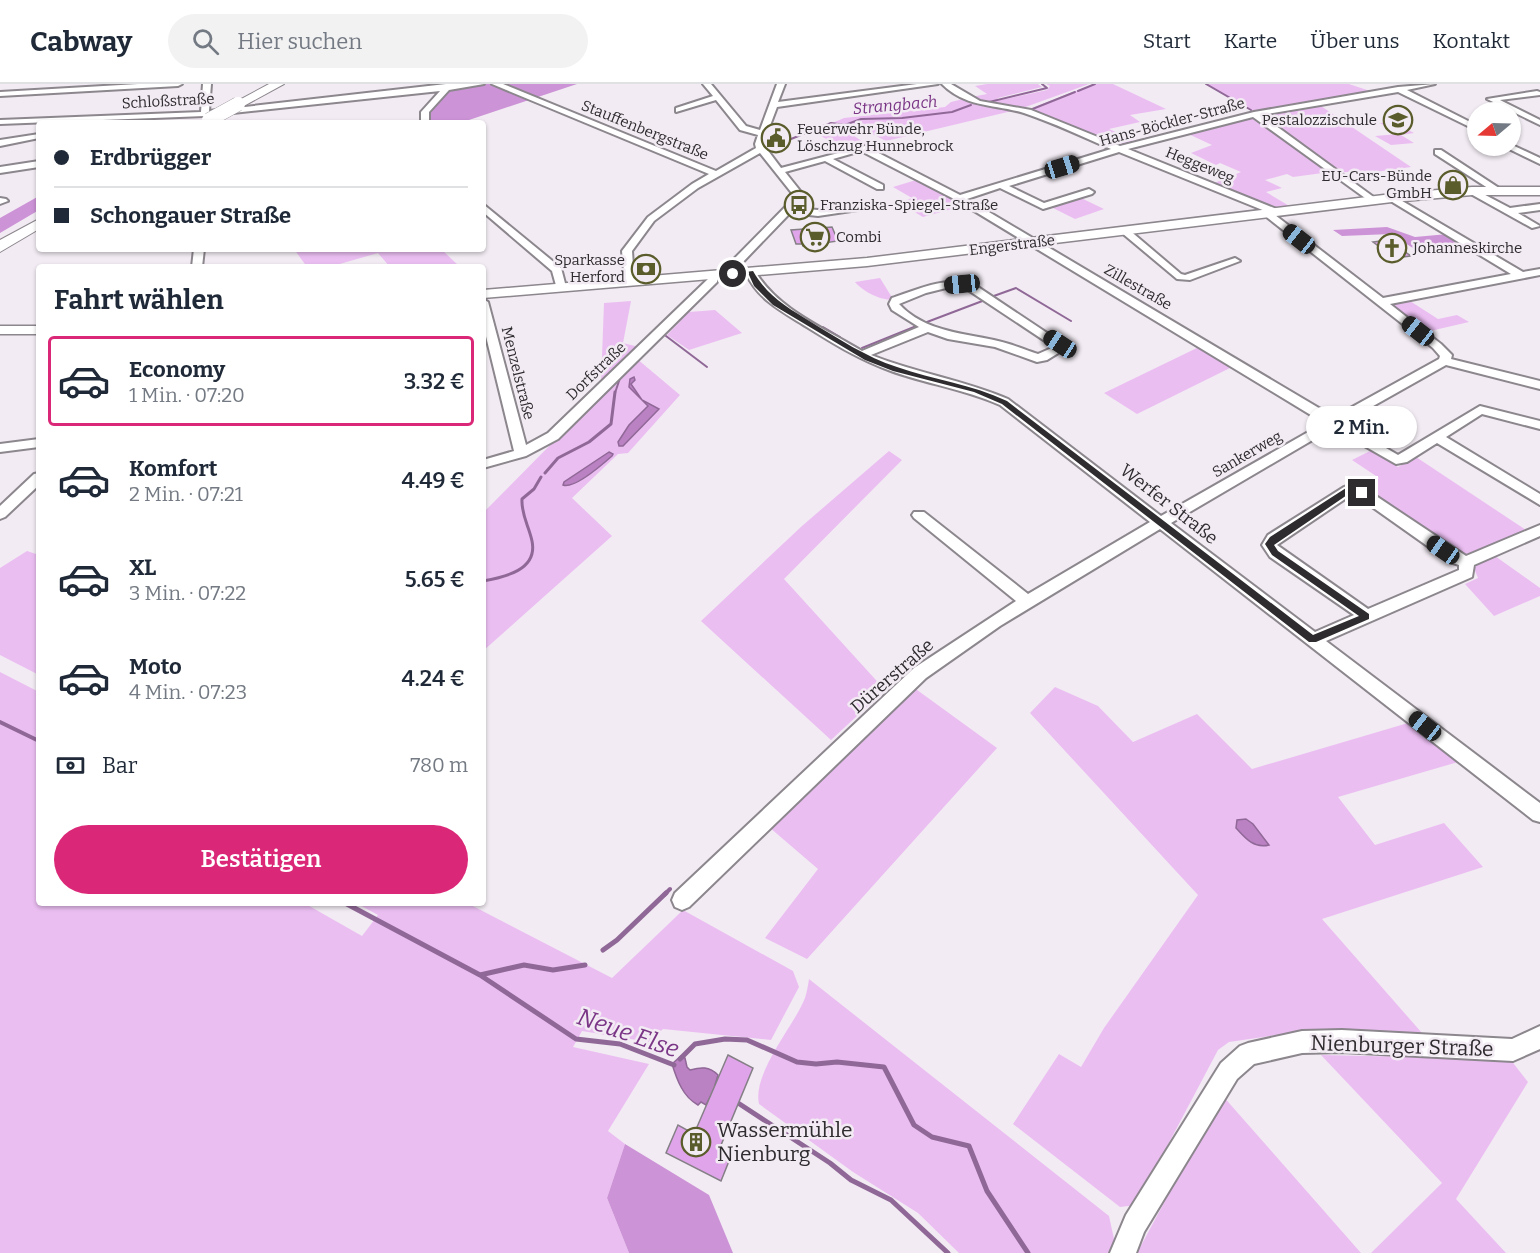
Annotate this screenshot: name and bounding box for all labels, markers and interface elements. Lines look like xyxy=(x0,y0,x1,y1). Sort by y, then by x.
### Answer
search box xyxy=(168,14,588,68)
text: Cabway xyxy=(30,25,132,58)
icon: search xyxy=(189,25,222,58)
text: Hier suchen xyxy=(237,28,362,55)
text: Start xyxy=(1143,28,1191,54)
text: Karte xyxy=(1224,28,1277,54)
text: Über uns xyxy=(1310,28,1400,54)
text: Kontakt xyxy=(1433,28,1510,54)
street label: Schloßstraße xyxy=(121,90,215,112)
water label: Strangbach xyxy=(852,92,938,118)
street label: Hans-Böckler-Straße xyxy=(1097,94,1247,150)
street label: Stauffenbergstraße xyxy=(579,96,711,164)
north arrow xyxy=(1467,102,1521,156)
map controls xyxy=(1467,102,1521,156)
school or university icon: Pestalozzischule xyxy=(1382,104,1414,136)
place label: Pestalozzischule xyxy=(1262,111,1377,129)
place label: Feuerwehr Bünde, Löschzug Hunnebrock xyxy=(797,120,954,155)
public building icon: Feuerwehr Bünde, Löschzug Hunnebrock xyxy=(760,122,792,154)
street label: Heggeweg xyxy=(1163,143,1237,187)
text: Erdbrügger xyxy=(90,144,211,171)
car xyxy=(1042,153,1082,181)
place label: EU-Cars-Bünde GmbH xyxy=(1321,167,1432,202)
shop icon: EU-Cars-Bünde GmbH xyxy=(1437,169,1469,201)
bus stop icon: Franziska-Spiegel-Straße xyxy=(783,189,815,221)
place label: Franziska-Spiegel-Straße xyxy=(820,196,998,214)
text: Schongauer Straße xyxy=(90,202,291,229)
supermarket icon: Combi xyxy=(799,221,831,253)
car xyxy=(1279,221,1319,257)
place label: Combi xyxy=(836,228,882,246)
street label: Engerstraße xyxy=(968,231,1056,259)
church icon: Johanneskirche xyxy=(1376,232,1408,264)
place label: Johanneskirche xyxy=(1412,239,1522,257)
place label: Sparkasse Herford xyxy=(554,251,625,286)
bank icon: Sparkasse Herford xyxy=(630,253,662,285)
route start xyxy=(719,260,746,287)
street label: Zillestraße xyxy=(1101,260,1175,314)
car xyxy=(943,273,981,295)
text: Fahrt wählen xyxy=(54,284,224,316)
car xyxy=(1398,313,1438,349)
street label: Menzelstraße xyxy=(498,325,538,421)
car xyxy=(1040,327,1080,361)
street label: Dorfstraße xyxy=(563,338,629,404)
icon: car xyxy=(57,354,111,408)
text: Economy xyxy=(129,356,225,383)
text: 3.32 € xyxy=(404,368,465,395)
text: 1 Min. · 07:20 xyxy=(129,383,245,407)
callout: 2 Min. xyxy=(1306,406,1418,448)
text: 2 Min. xyxy=(1333,415,1390,439)
street label: Sankerweg xyxy=(1209,427,1285,481)
icon: car xyxy=(57,453,111,507)
text: Komfort xyxy=(129,455,218,482)
street label: Werfer Straße xyxy=(1116,459,1222,549)
text: 4.49 € xyxy=(401,467,465,494)
route end xyxy=(1348,479,1375,506)
text: 2 Min. · 07:21 xyxy=(129,482,243,506)
car xyxy=(1423,532,1463,568)
icon: car xyxy=(57,552,111,606)
text: XL xyxy=(129,554,156,581)
text: 5.65 € xyxy=(405,566,465,593)
text: 3 Min. · 07:22 xyxy=(129,581,246,605)
street label: Dürerstraße xyxy=(846,634,938,718)
icon: car xyxy=(57,651,111,705)
text: Moto xyxy=(129,653,182,680)
text: 4.24 € xyxy=(402,665,465,692)
text: 4 Min. · 07:23 xyxy=(129,680,247,704)
car xyxy=(1405,708,1445,744)
icon: cash xyxy=(54,749,87,782)
text: Bar xyxy=(102,752,137,779)
text: 780 m xyxy=(410,753,468,777)
button: Bestätigen xyxy=(54,825,468,894)
water label: Neue Else xyxy=(573,1003,683,1063)
street label: Nienburger Straße xyxy=(1310,1030,1494,1062)
place label: Wassermühle Nienburg xyxy=(717,1117,852,1167)
building icon: Wassermühle Nienburg xyxy=(680,1126,712,1158)

